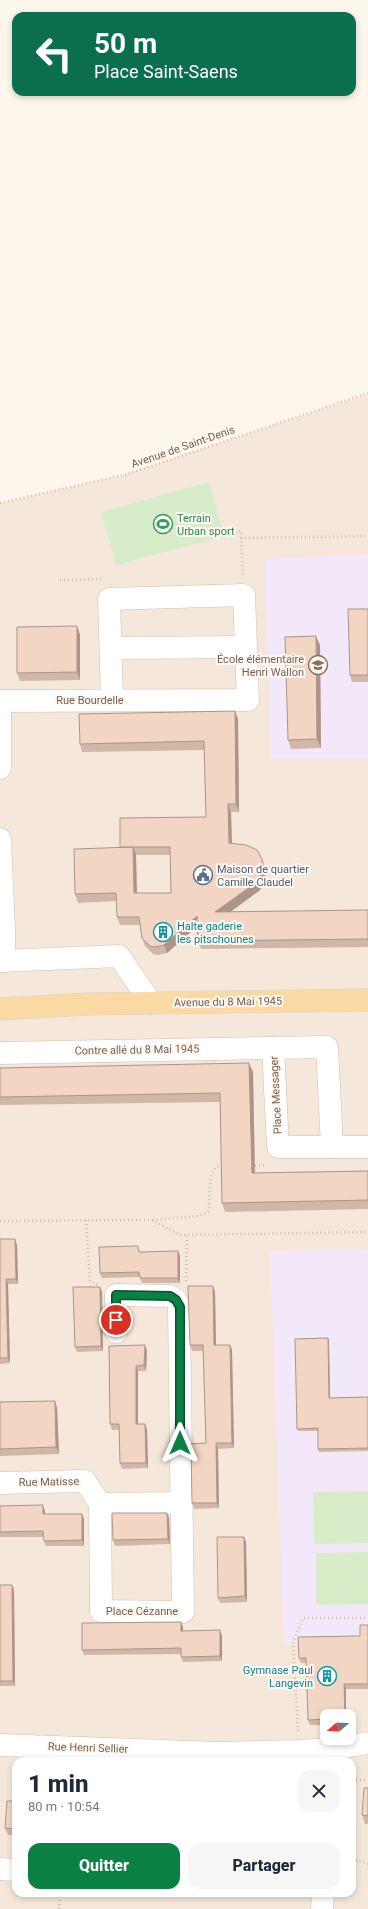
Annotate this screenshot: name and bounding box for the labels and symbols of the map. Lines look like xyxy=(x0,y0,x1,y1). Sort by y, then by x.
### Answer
street label: Avenue de Saint-Denis xyxy=(129,423,237,471)
place label: Terrain Urban sport xyxy=(177,512,235,538)
sports icon: Terrain Urban sport xyxy=(152,513,174,535)
place label: École élémentaire Henri Wallon xyxy=(217,653,304,679)
school or university icon: École élémentaire Henri Wallon xyxy=(307,654,329,676)
street label: Rue Bourdelle xyxy=(56,694,124,707)
place label: Maison de quartier Camille Claudel xyxy=(217,863,309,889)
public building icon: Maison de quartier Camille Claudel xyxy=(192,864,214,886)
place label: Halte gaderie les pitschounes xyxy=(177,920,254,946)
building icon: Halte gaderie les pitschounes xyxy=(152,921,174,943)
street label: Avenue du 8 Mai 1945 xyxy=(174,995,282,1009)
street label: Contre allé du 8 Mai 1945 xyxy=(74,1042,200,1058)
street label: Place Messager xyxy=(267,1055,285,1135)
pin xyxy=(99,1303,133,1337)
position arrow xyxy=(159,1422,201,1464)
street label: Rue Matisse xyxy=(19,1475,80,1489)
street label: Place Cézanne xyxy=(106,1605,178,1618)
place label: Gymnase Paul Langevin xyxy=(243,1664,313,1690)
building icon: Gymnase Paul Langevin xyxy=(316,1665,338,1687)
north arrow xyxy=(320,1709,356,1745)
street label: Rue Henri Sellier xyxy=(48,1740,129,1756)

